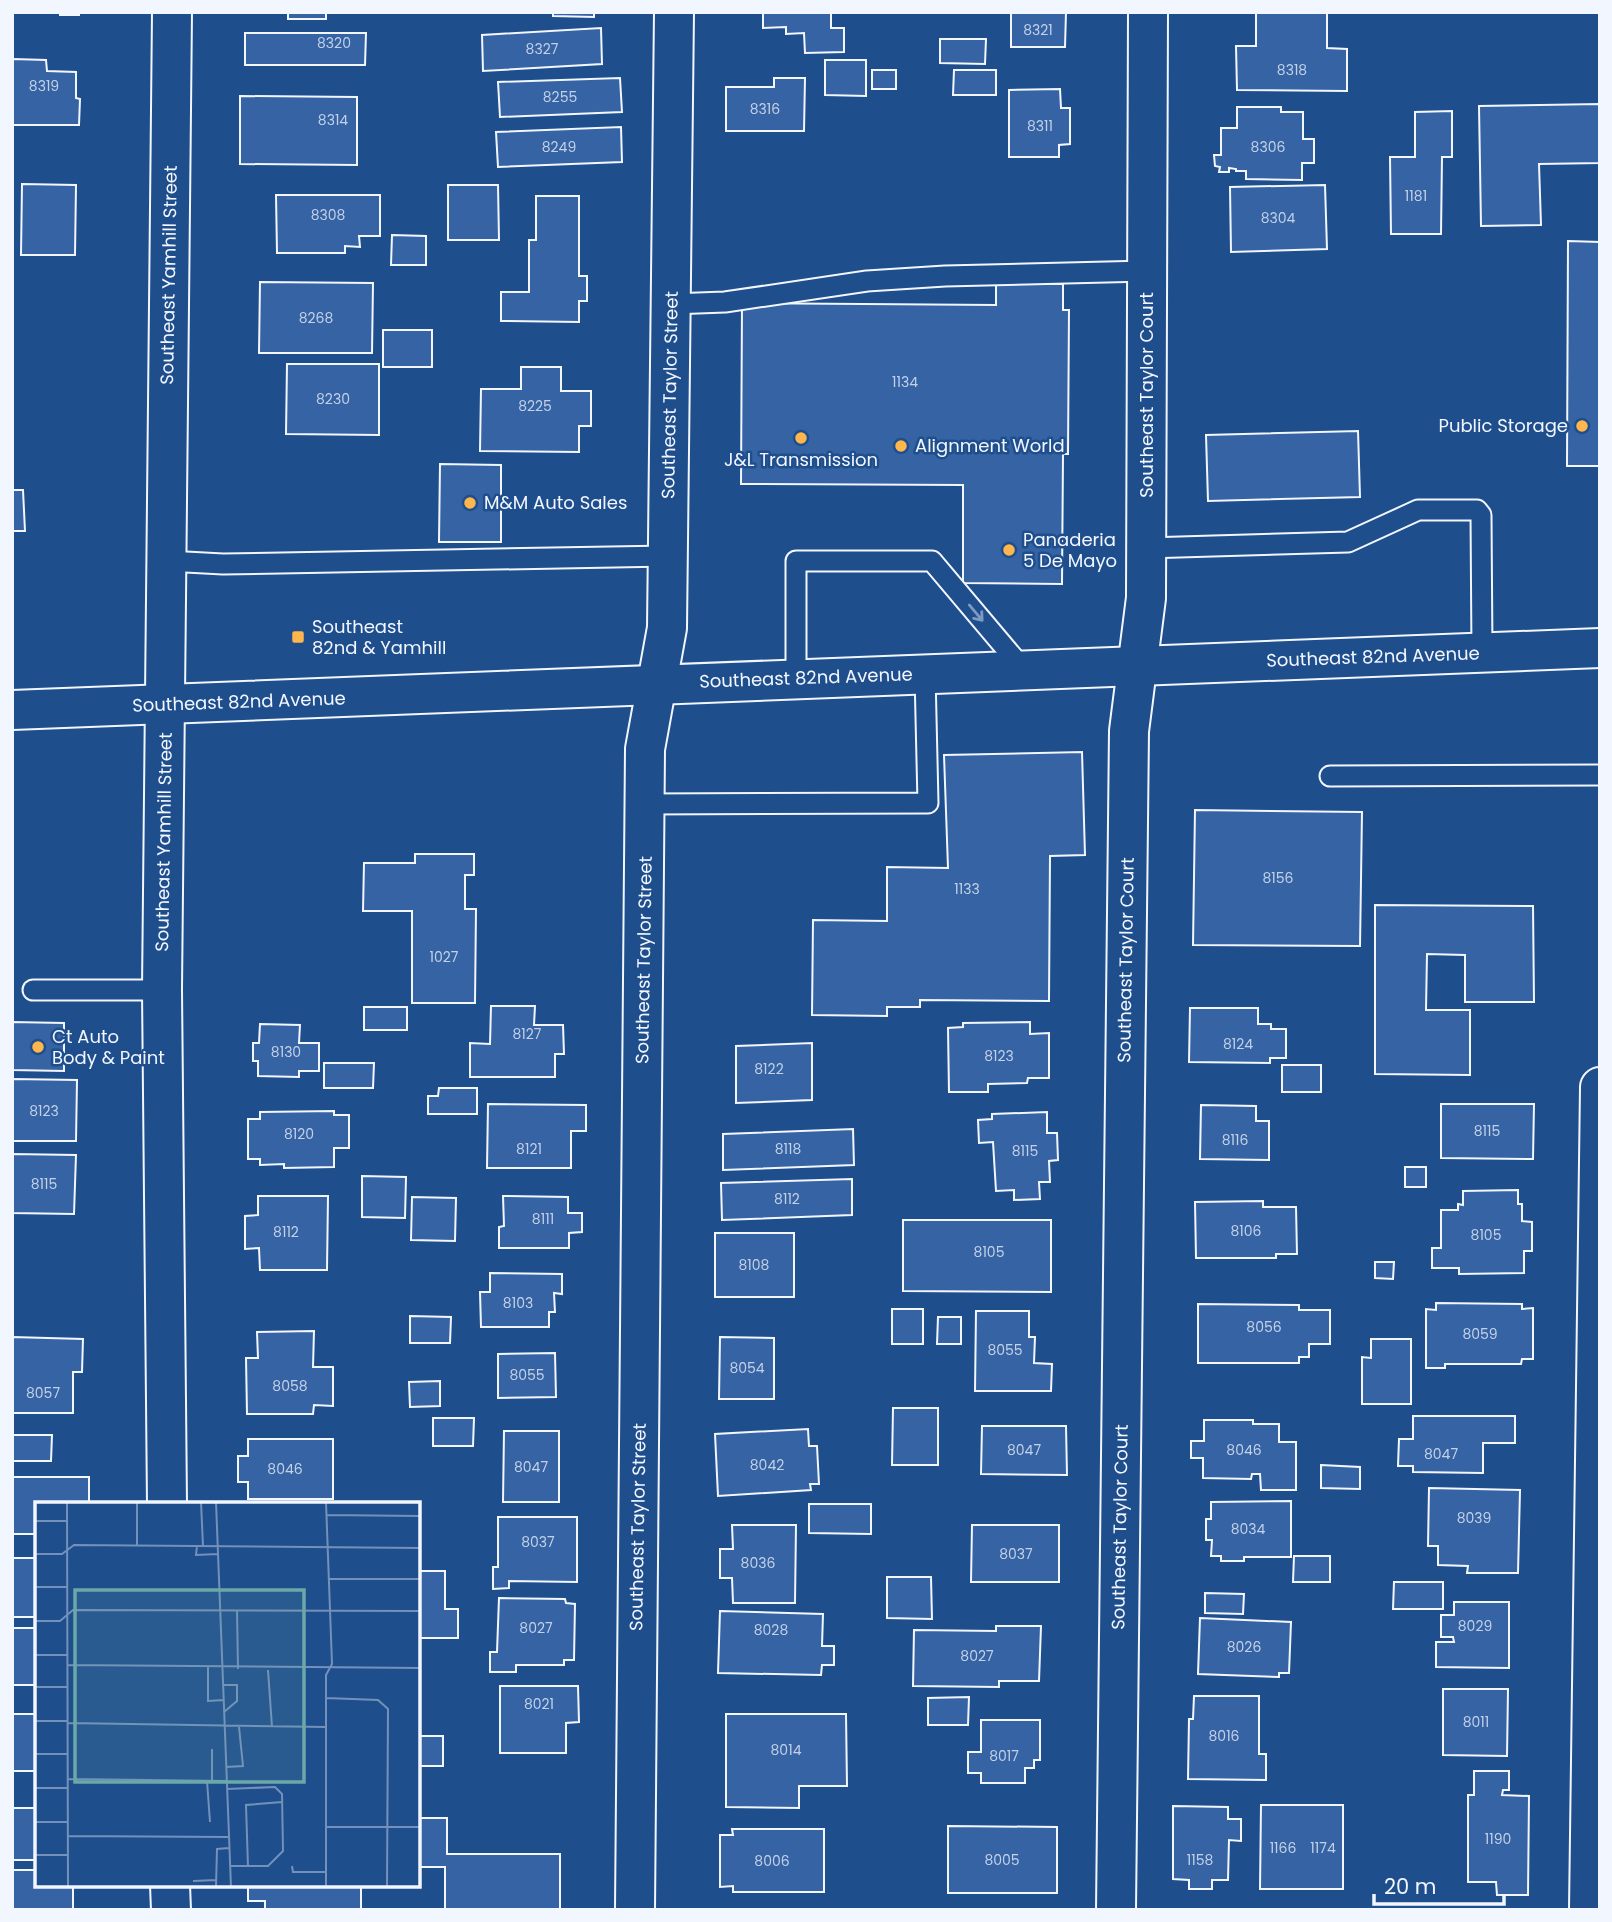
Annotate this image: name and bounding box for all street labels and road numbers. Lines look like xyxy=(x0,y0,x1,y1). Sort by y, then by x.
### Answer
street label: Southeast Yamhill Street xyxy=(154,165,183,385)
street label: Southeast Taylor Street xyxy=(655,291,684,499)
street label: Southeast Taylor Court xyxy=(1134,292,1159,498)
street label: Southeast 82nd Avenue xyxy=(1266,640,1480,673)
street label: Southeast 82nd Avenue xyxy=(699,661,913,694)
street label: Southeast 82nd Avenue xyxy=(132,685,346,718)
street label: Southeast Yamhill Street xyxy=(149,732,178,952)
street label: Southeast Taylor Street xyxy=(629,856,658,1064)
street label: Southeast Taylor Court xyxy=(1111,857,1140,1063)
street label: Southeast Taylor Street xyxy=(623,1423,652,1631)
street label: Southeast Taylor Court xyxy=(1105,1424,1134,1630)

